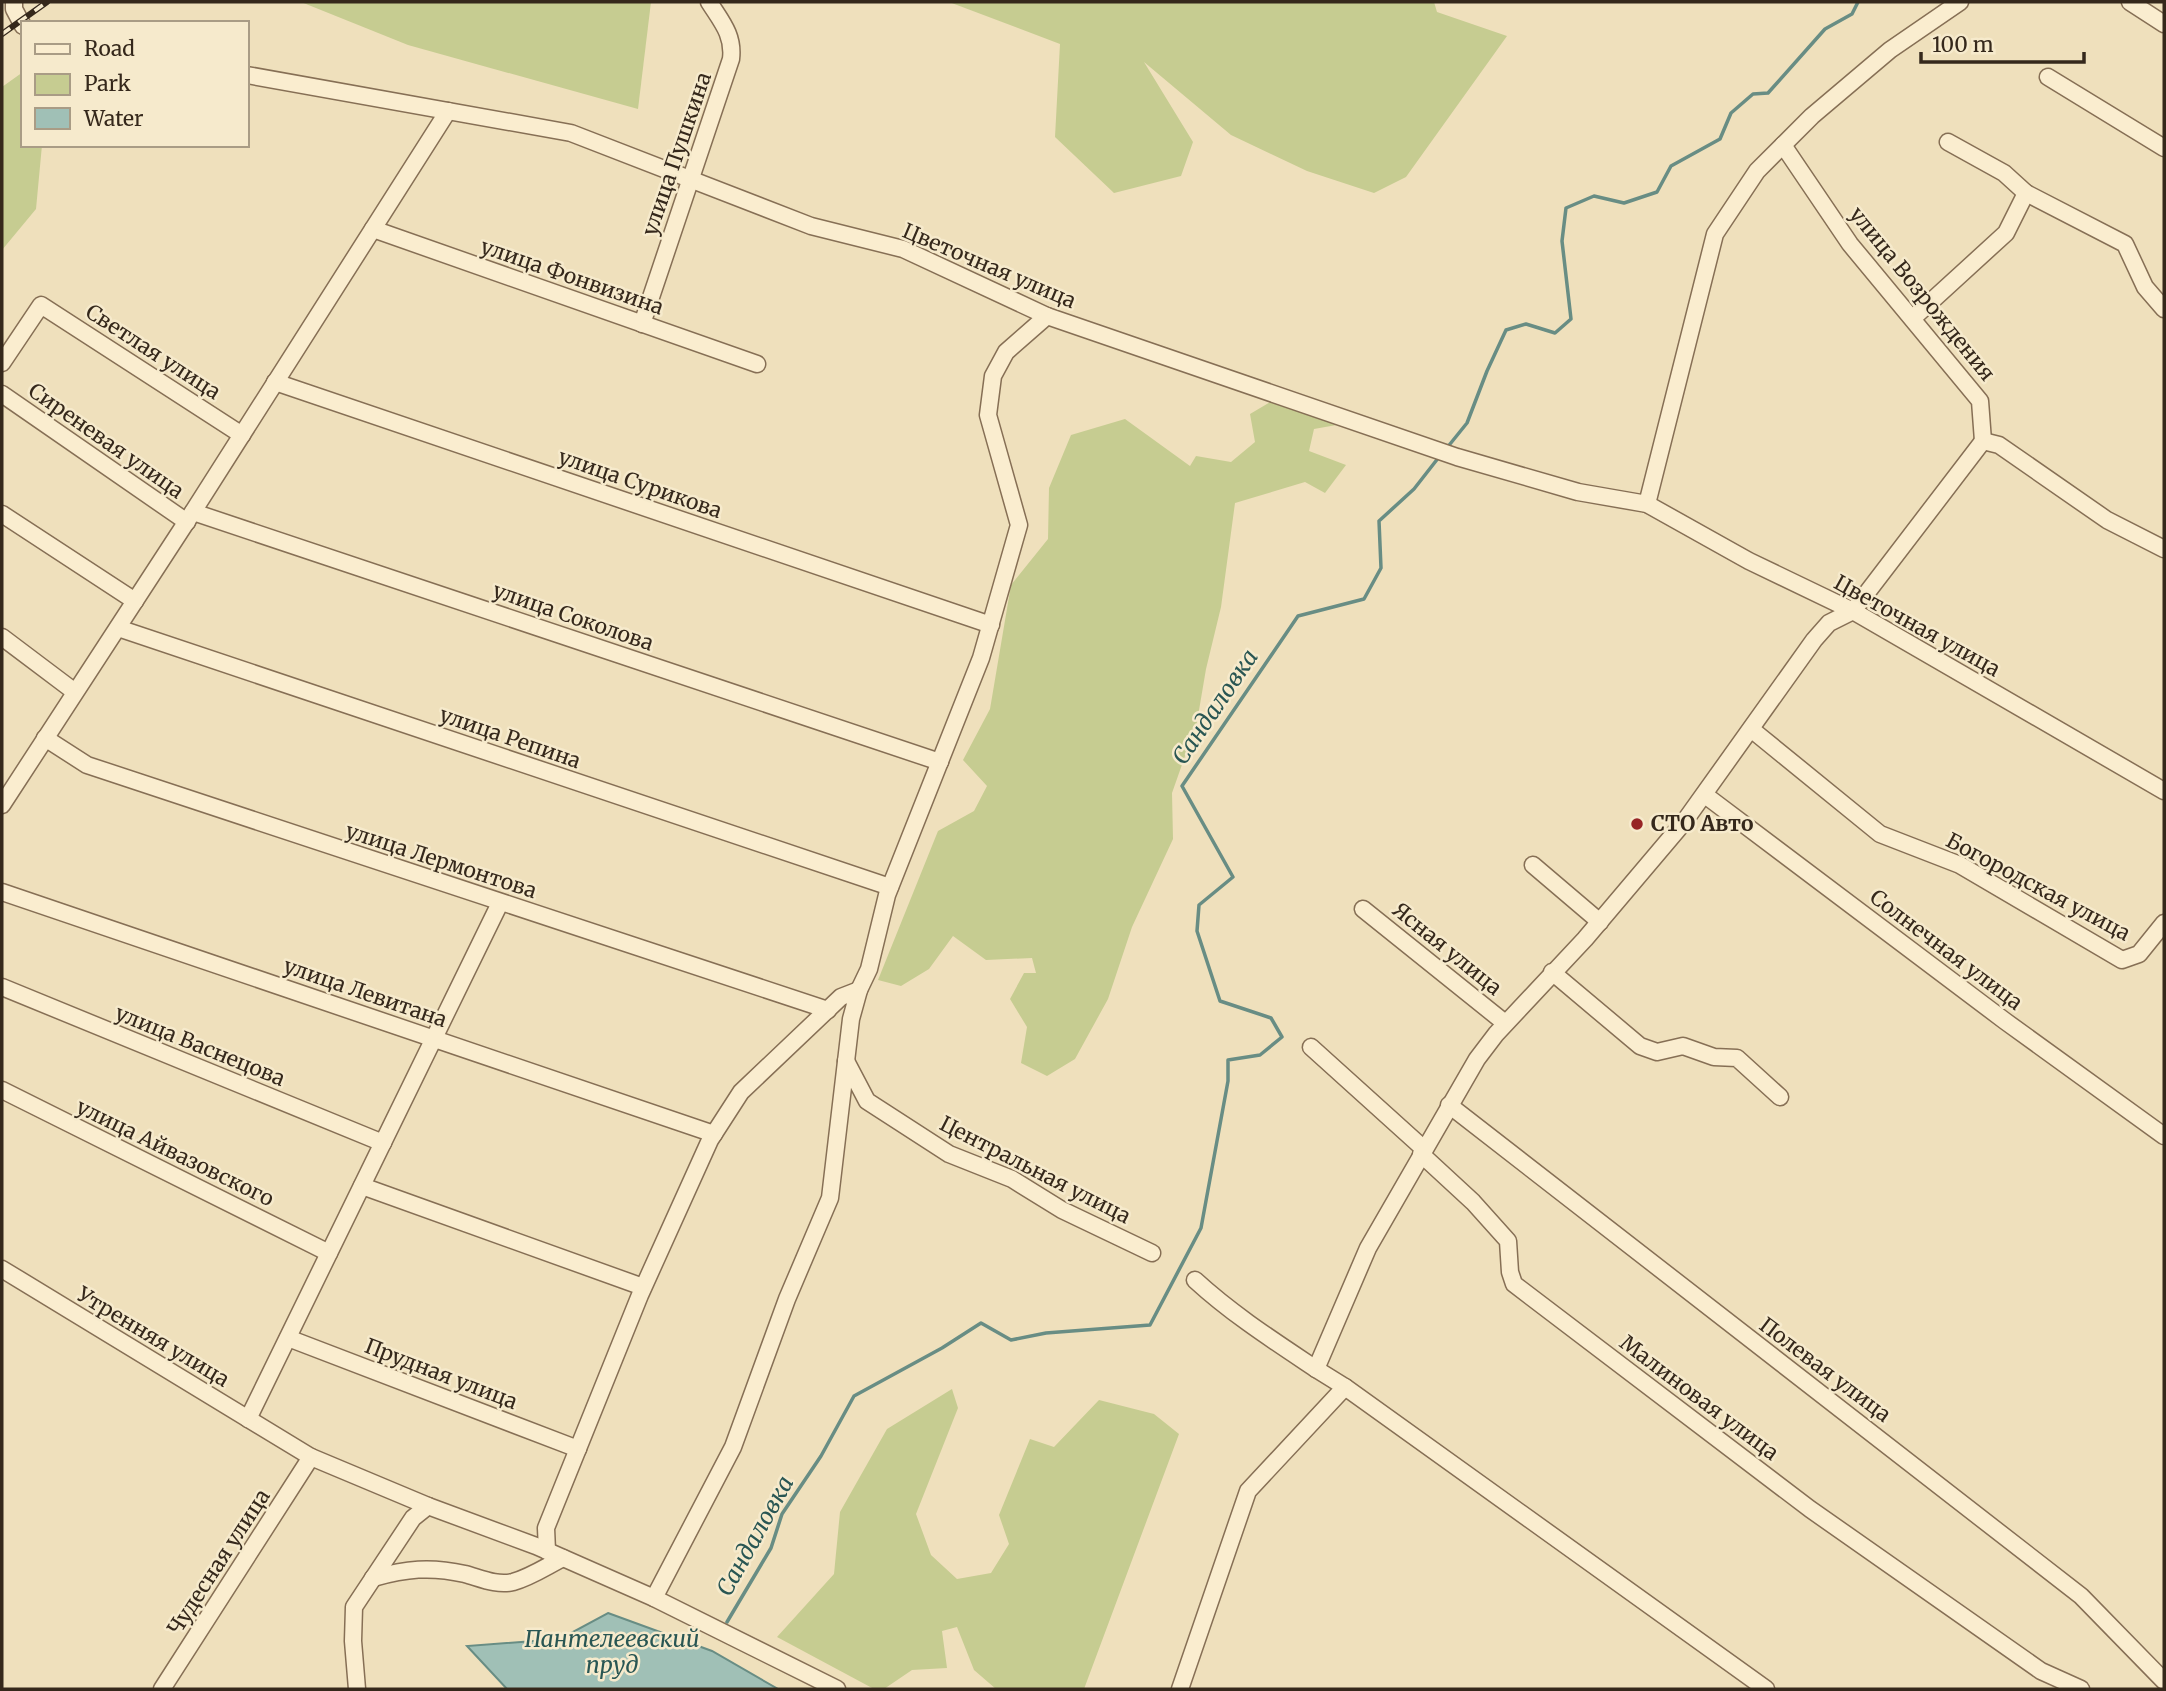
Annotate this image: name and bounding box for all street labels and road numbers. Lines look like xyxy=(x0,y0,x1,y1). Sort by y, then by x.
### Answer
street label: улица Пушкина xyxy=(636,69,717,239)
street label: улица Возрождения xyxy=(1844,201,2001,386)
street label: Цветочная улица xyxy=(898,217,1080,314)
street label: улица Фонвизина xyxy=(477,233,667,320)
street label: Светлая улица xyxy=(81,298,226,405)
street label: Сиреневая улица xyxy=(23,377,189,504)
street label: улица Сурикова xyxy=(555,443,726,524)
street label: Цветочная улица xyxy=(1829,569,2005,682)
street label: улица Соколова xyxy=(489,576,657,657)
street label: улица Репина xyxy=(436,701,584,774)
street label: улица Лермонтова xyxy=(342,817,540,904)
street label: Богородская улица xyxy=(1941,827,2135,947)
street label: Солнечная улица xyxy=(1865,883,2028,1016)
street label: Ясная улица xyxy=(1387,896,1507,1001)
street label: улица Левитана xyxy=(280,952,450,1033)
street label: улица Васнецова xyxy=(111,999,289,1092)
street label: улица Айвазовского xyxy=(72,1093,278,1212)
street label: Центральная улица xyxy=(935,1110,1135,1229)
street label: Утренняя улица xyxy=(71,1280,234,1393)
street label: Полевая улица xyxy=(1754,1311,1896,1428)
street label: Малиновая улица xyxy=(1615,1329,1784,1466)
street label: Прудная улица xyxy=(361,1332,521,1415)
street label: Чудесная улица xyxy=(161,1484,276,1640)

